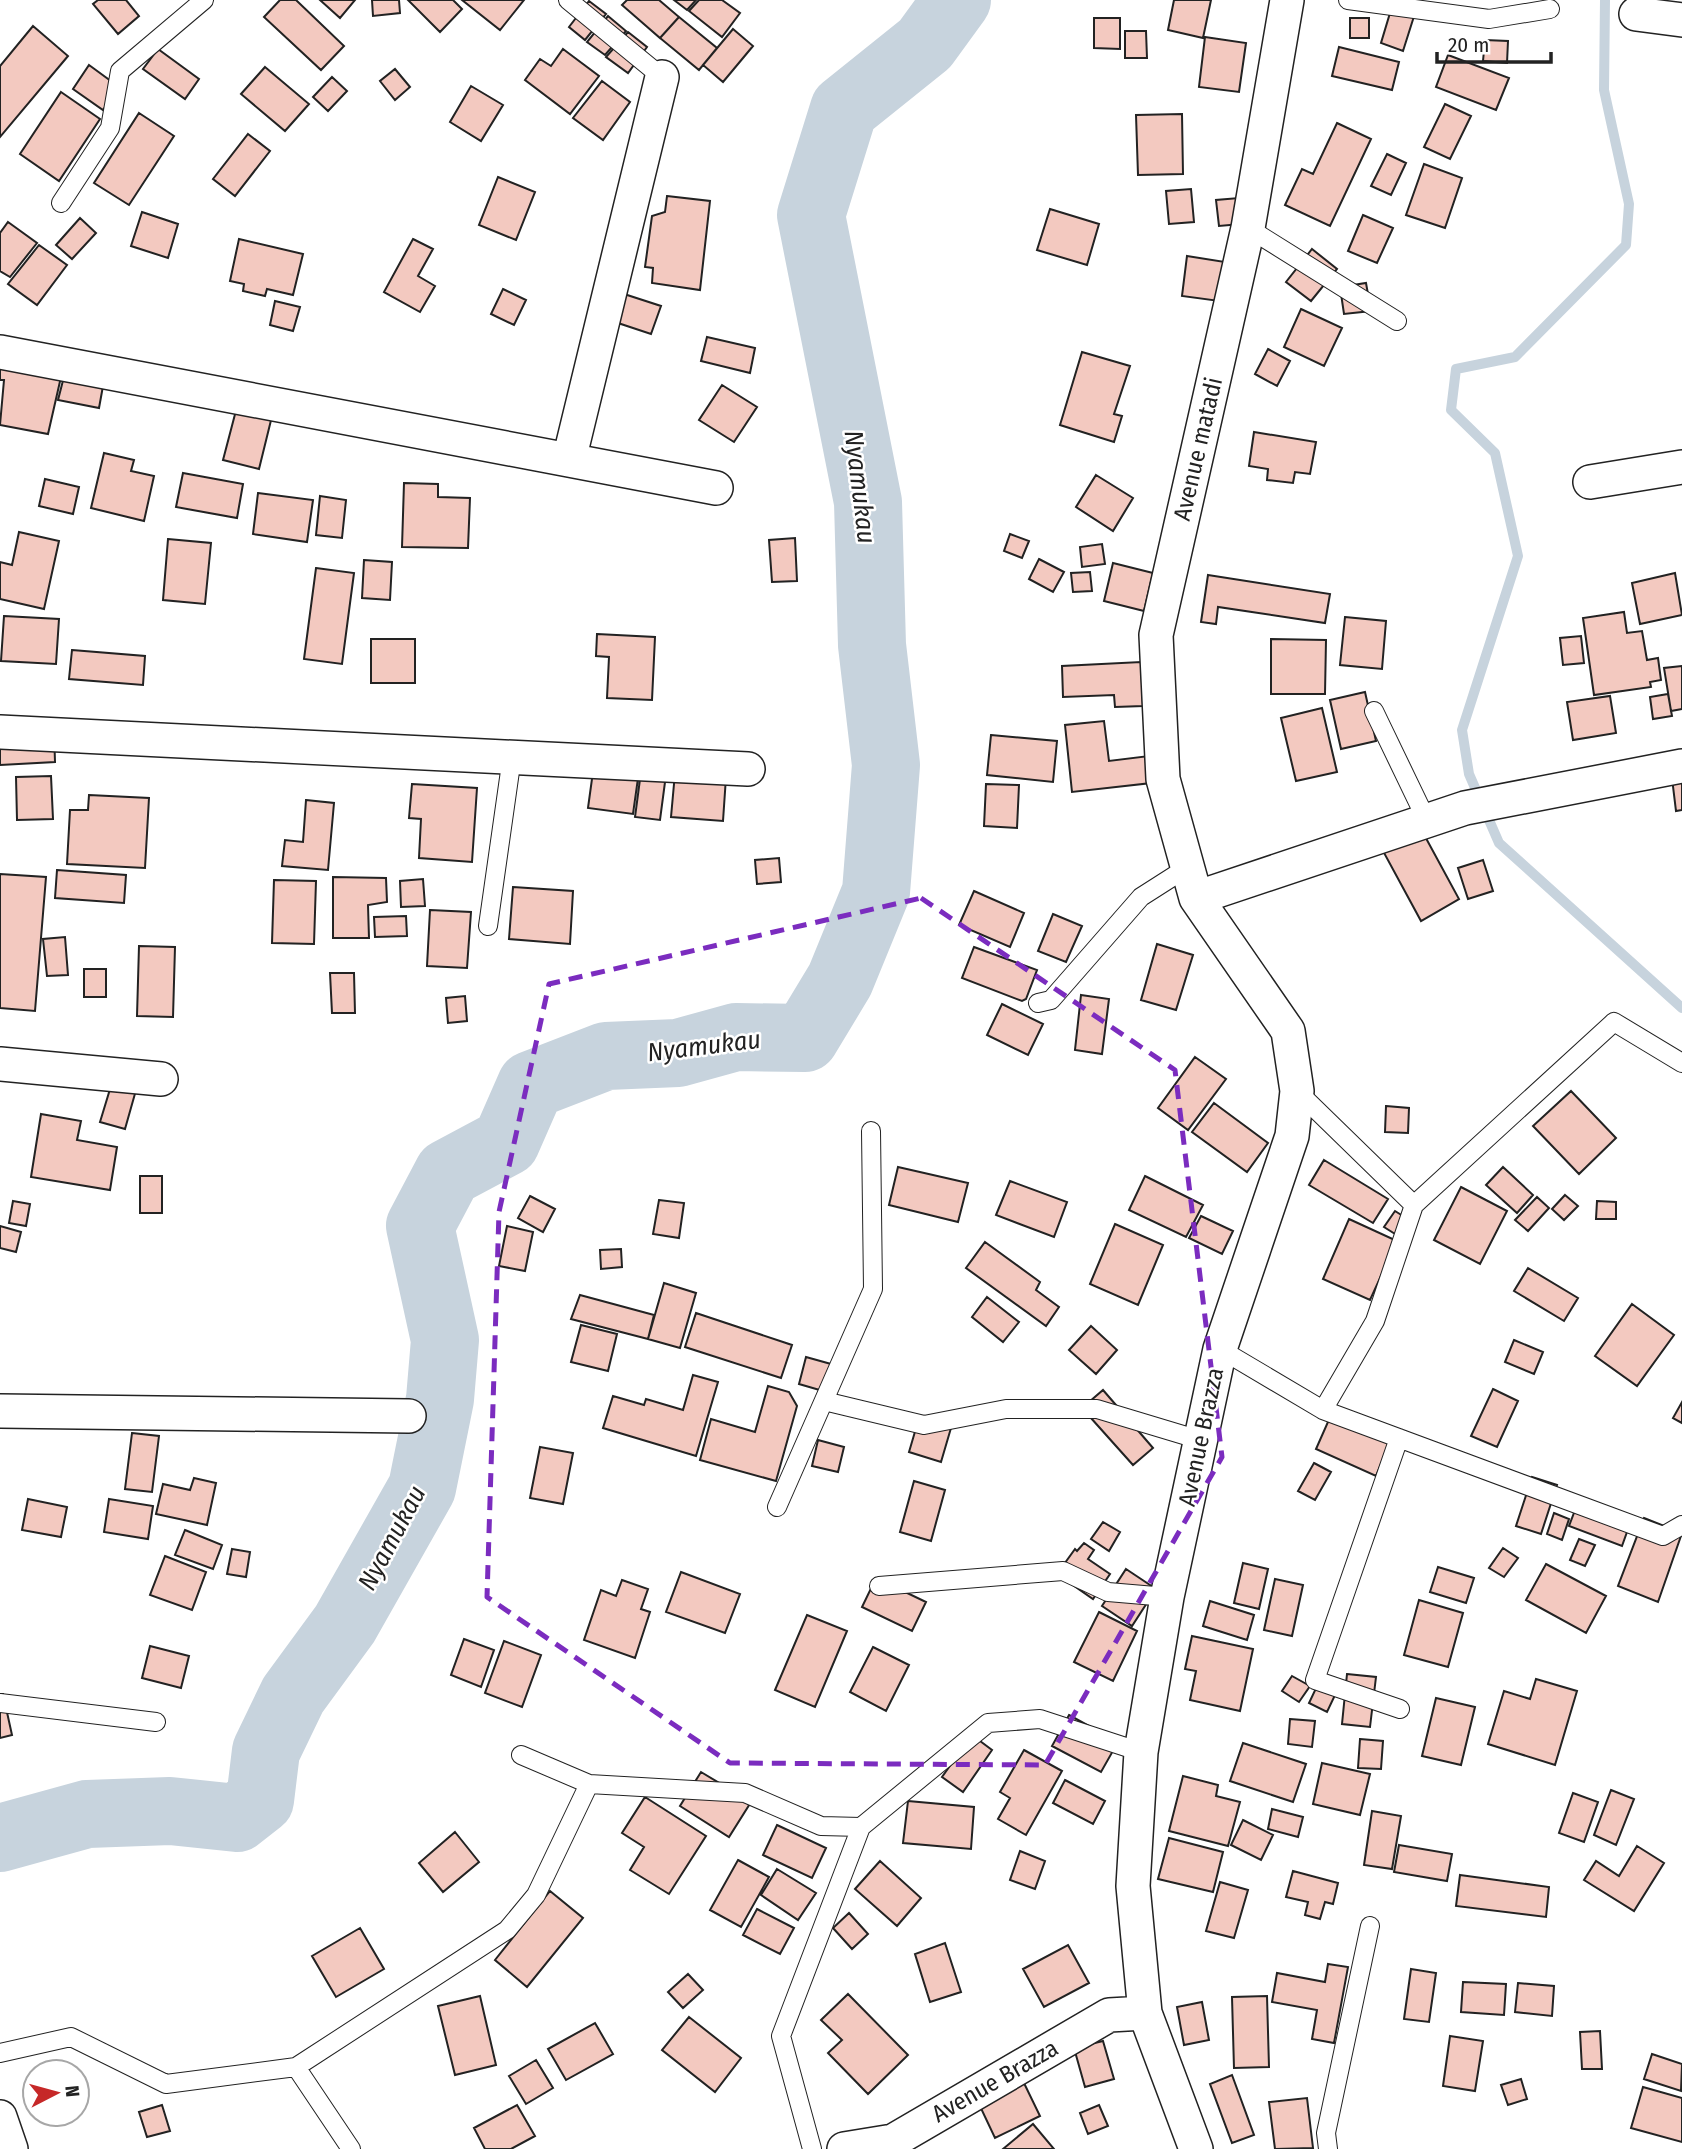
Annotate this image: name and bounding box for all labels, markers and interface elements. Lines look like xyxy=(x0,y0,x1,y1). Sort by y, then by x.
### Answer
scale bar xyxy=(1437,21,1551,65)
text: 20 m xyxy=(1448,32,1489,58)
street label: Avenue matadi xyxy=(1168,375,1228,523)
water label: Nyamukau xyxy=(838,429,882,545)
water label: Nyamukau xyxy=(646,1024,762,1068)
street label: Avenue Brazza xyxy=(1173,1365,1229,1509)
water label: Nyamukau xyxy=(352,1480,432,1596)
street label: Avenue Brazza xyxy=(927,2034,1063,2128)
north arrow xyxy=(21,2058,91,2128)
text: N xyxy=(60,2084,84,2098)

